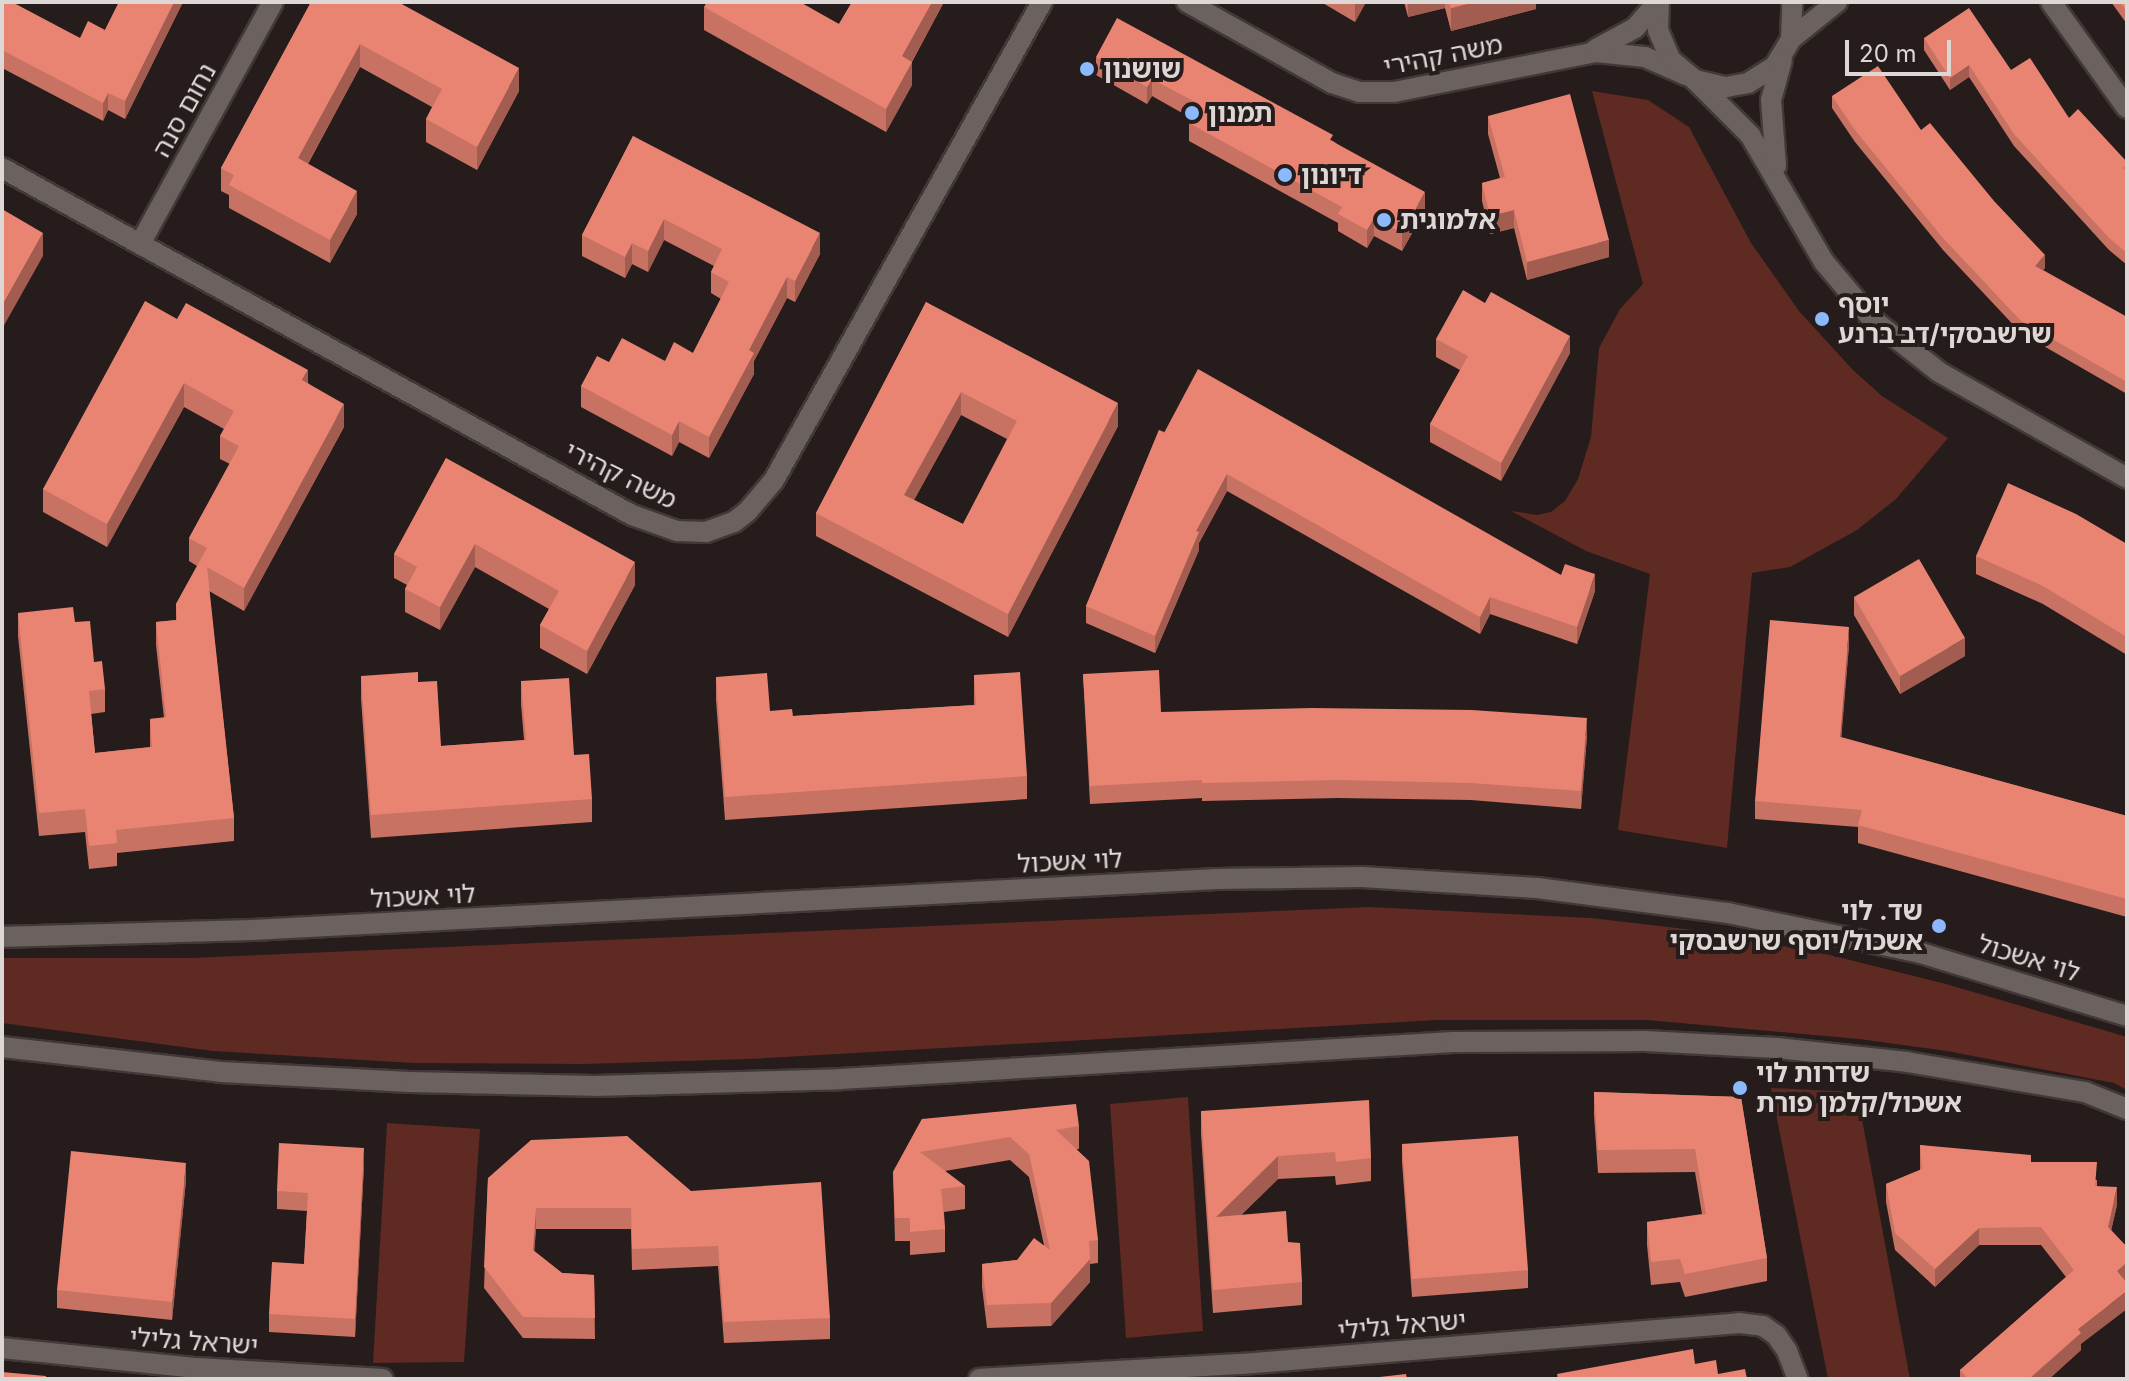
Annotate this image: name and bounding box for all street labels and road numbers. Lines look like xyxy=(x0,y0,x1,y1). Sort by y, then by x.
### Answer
street label: משה קהירי xyxy=(1381,28,1505,82)
street label: נחום סנה xyxy=(145,58,223,162)
street label: משה קהירי xyxy=(560,435,682,515)
street label: לוי אשכול xyxy=(1017,843,1123,879)
street label: לוי אשכול xyxy=(370,878,476,914)
street label: לוי אשכול xyxy=(1974,928,2084,988)
street label: ישראל גלילי xyxy=(1336,1304,1468,1346)
street label: ישראל גלילי xyxy=(129,1321,259,1361)

